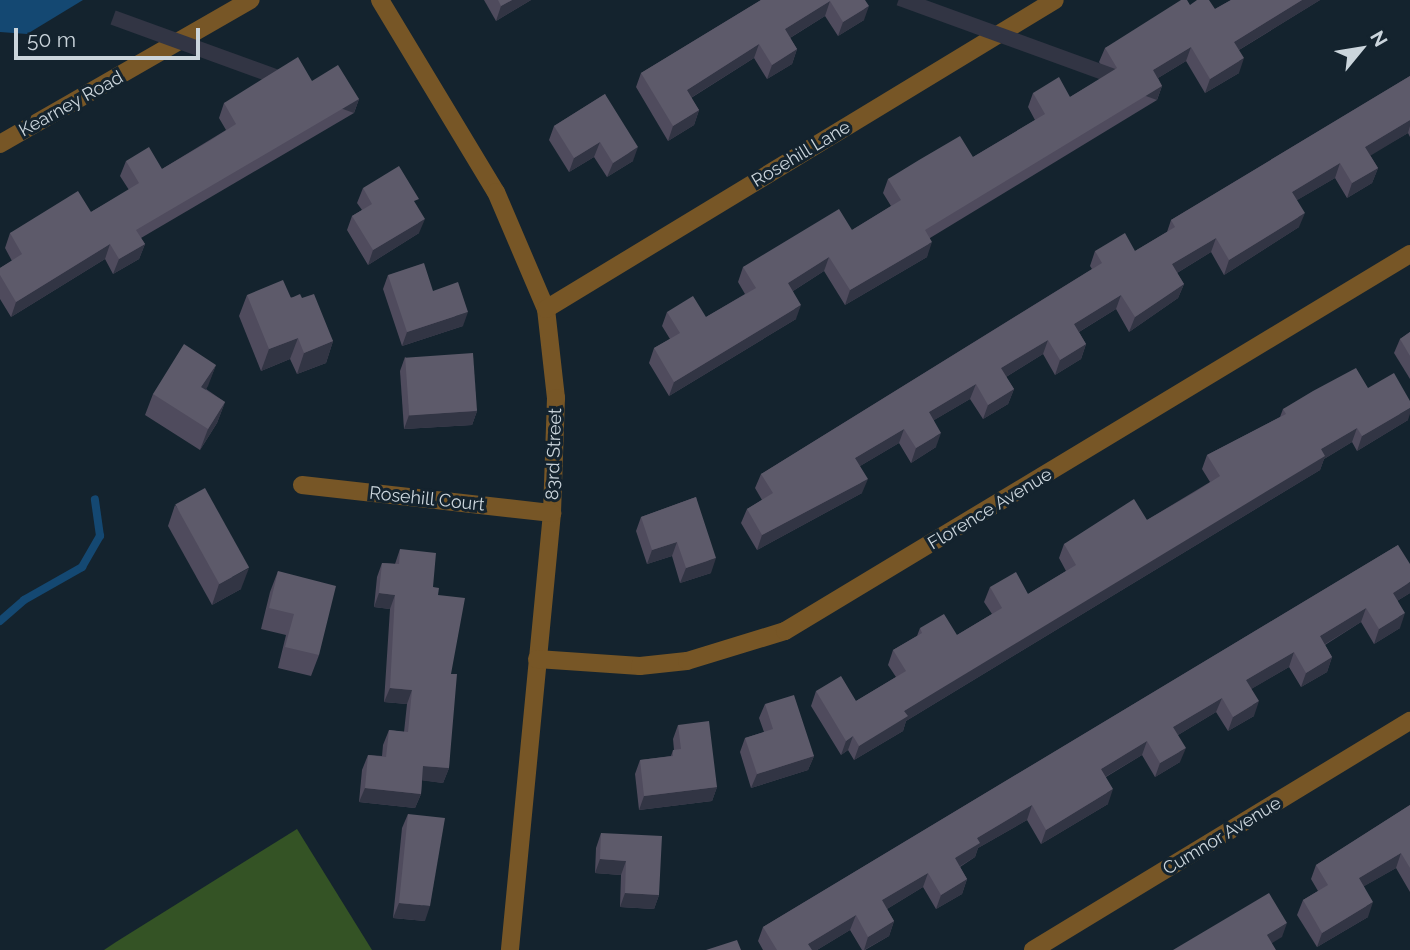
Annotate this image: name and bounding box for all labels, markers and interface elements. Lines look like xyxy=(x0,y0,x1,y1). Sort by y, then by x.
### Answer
scale bar xyxy=(18,14,203,58)
north arrow xyxy=(1326,14,1396,84)
text: 50 m xyxy=(27,27,76,52)
text: N xyxy=(1366,27,1392,50)
street label: Kearney Road xyxy=(15,66,127,142)
street label: Rosehill Lane xyxy=(748,116,854,192)
street label: 83rd Street xyxy=(542,408,566,500)
street label: Florence Avenue xyxy=(924,463,1056,555)
street label: Rosehill Court xyxy=(368,482,486,516)
street label: Cumnor Avenue xyxy=(1159,792,1285,880)

